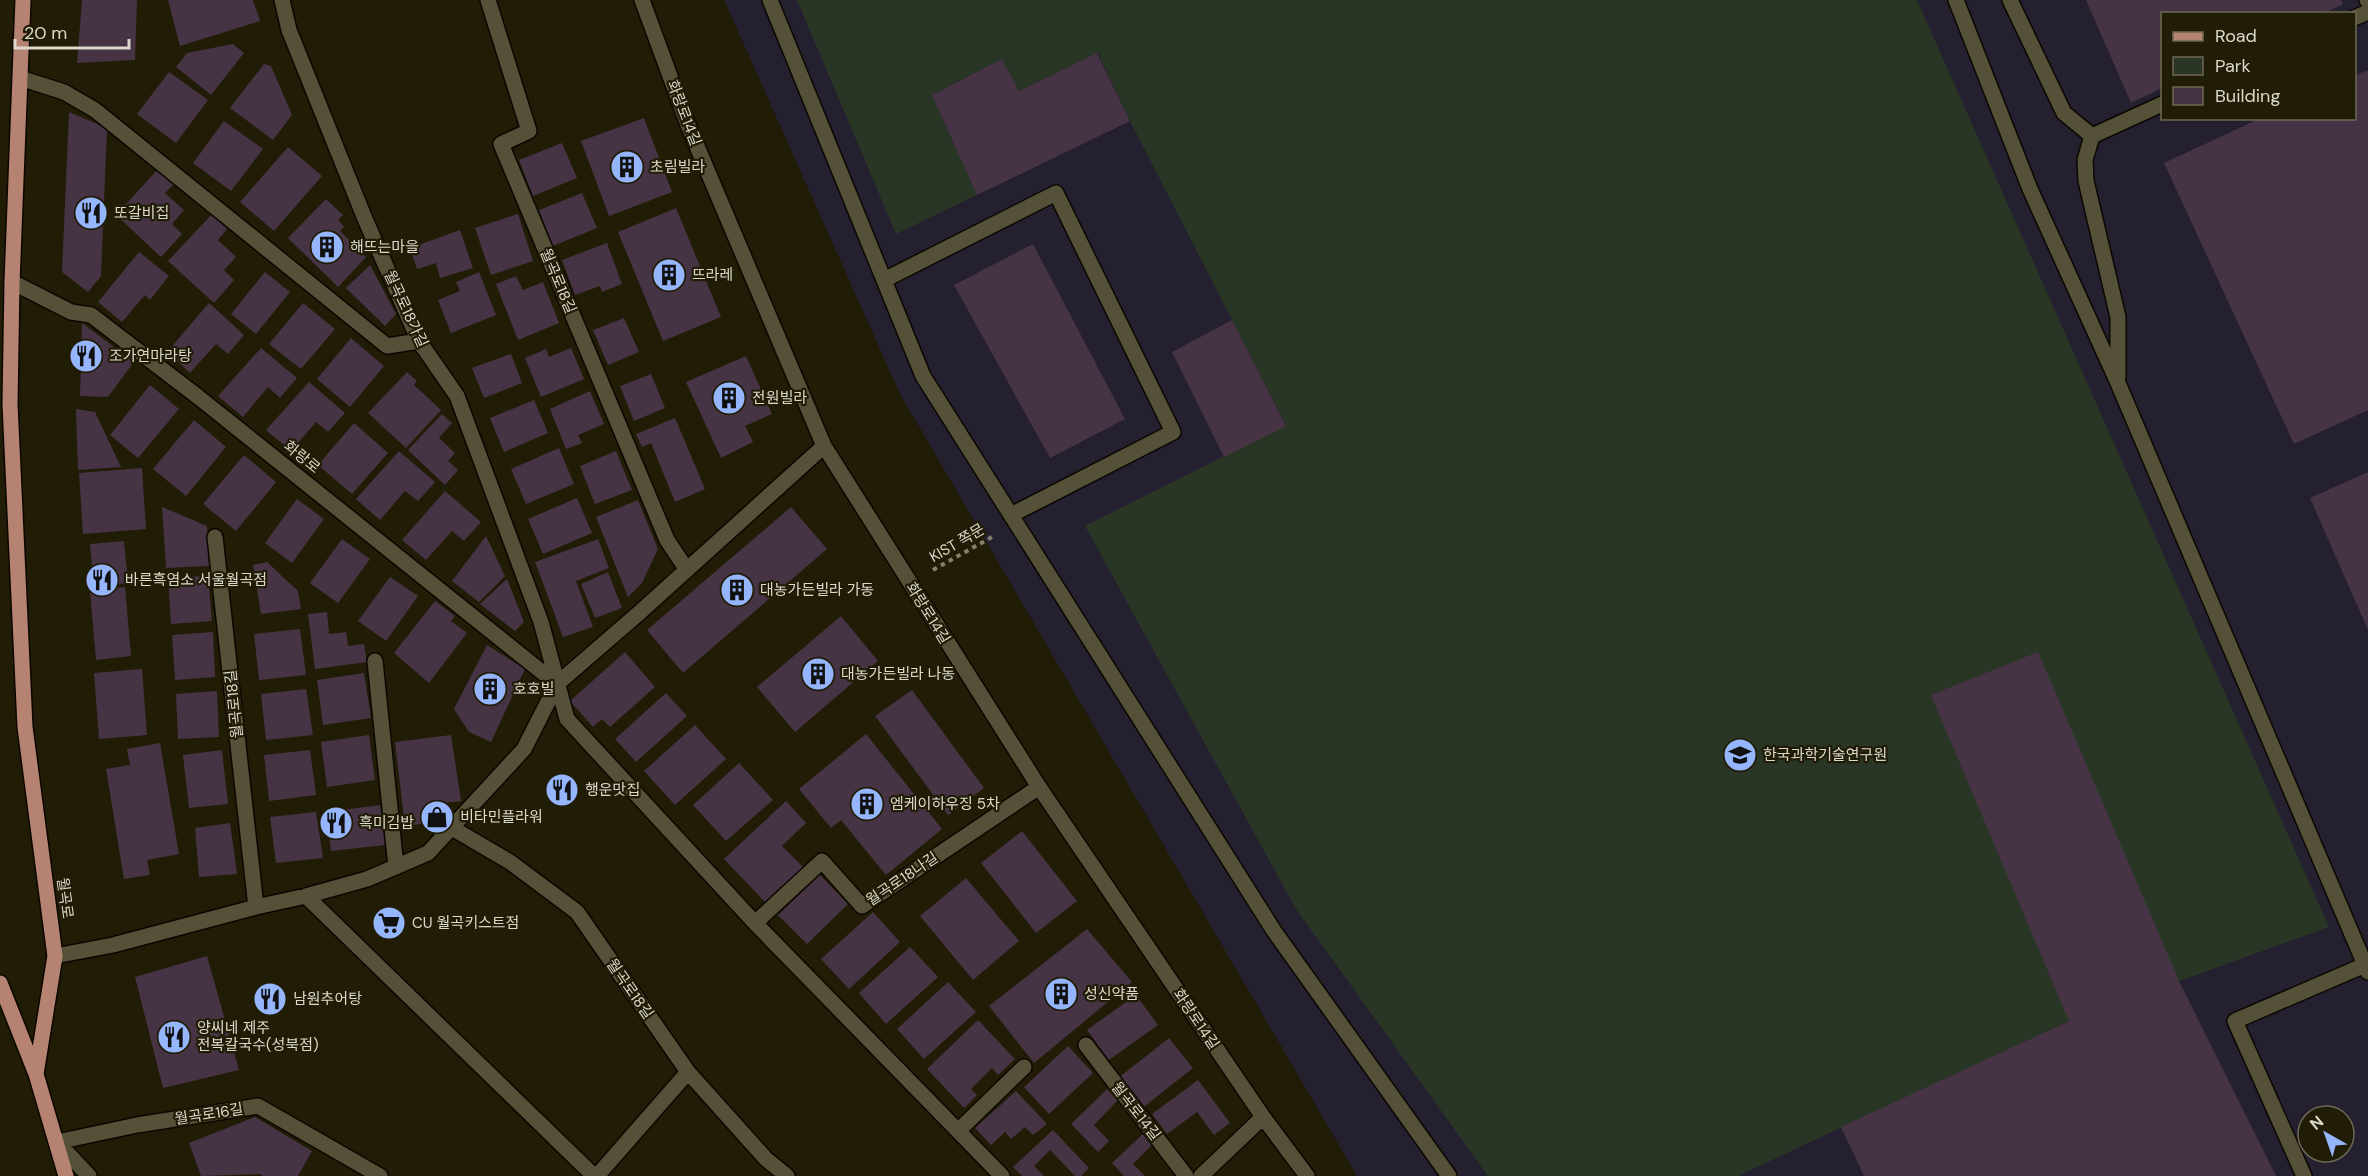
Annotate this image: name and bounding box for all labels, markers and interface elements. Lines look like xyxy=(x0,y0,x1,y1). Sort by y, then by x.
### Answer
scale bar xyxy=(15,12,129,50)
legend xyxy=(2161,12,2356,120)
text: 20 m xyxy=(24,21,67,45)
text: Road xyxy=(2215,24,2257,48)
text: Park xyxy=(2215,54,2251,78)
street label: 화랑로14길 xyxy=(662,77,706,149)
text: Building xyxy=(2215,84,2280,108)
building icon: 초림빌라 xyxy=(609,149,645,185)
place label: 초림빌라 xyxy=(650,157,705,177)
restaurant icon: 또갈비집 xyxy=(73,195,109,231)
place label: 또갈비집 xyxy=(114,203,169,223)
building icon: 해뜨는마을 xyxy=(309,229,345,265)
place label: 해뜨는마을 xyxy=(350,237,419,257)
street label: 월곡로18길 xyxy=(535,245,581,317)
building icon: 뜨라레 xyxy=(651,257,687,293)
place label: 뜨라레 xyxy=(692,265,733,285)
street label: 월곡로18가길 xyxy=(379,267,433,351)
restaurant icon: 조가연마라탕 xyxy=(68,338,104,374)
place label: 조가연마라탕 xyxy=(109,346,192,366)
building icon: 전원빌라 xyxy=(711,380,747,416)
place label: 전원빌라 xyxy=(752,388,807,408)
street label: 화랑로 xyxy=(280,436,324,478)
street label: KIST 쪽문 xyxy=(926,519,988,567)
restaurant icon: 바른흑염소 서울월곡점 xyxy=(84,562,120,598)
place label: 바른흑염소 서울월곡점 xyxy=(125,570,267,590)
building icon: 대농가든빌라 가동 xyxy=(719,572,755,608)
street label: 화랑로14길 xyxy=(901,578,955,648)
place label: 대농가든빌라 가동 xyxy=(760,580,874,600)
building icon: 대농가든빌라 나동 xyxy=(800,656,836,692)
place label: 대농가든빌라 나동 xyxy=(841,664,955,684)
street label: 월곡로18길 xyxy=(220,669,248,739)
building icon: 호호빌 xyxy=(472,671,508,707)
place label: 호호빌 xyxy=(513,679,554,699)
school or university icon: 한국과학기술연구원 xyxy=(1722,737,1758,773)
place label: 한국과학기술연구원 xyxy=(1763,745,1887,765)
restaurant icon: 행운맛집 xyxy=(544,772,580,808)
place label: 행운맛집 xyxy=(585,780,640,800)
building icon: 엠케이하우징 5차 xyxy=(849,786,885,822)
place label: 엠케이하우징 5차 xyxy=(890,794,1000,814)
shop icon: 비타민플라워 xyxy=(419,799,455,835)
restaurant icon: 흑미김밥 xyxy=(318,805,354,841)
place label: 비타민플라워 xyxy=(460,807,543,827)
place label: 흑미김밥 xyxy=(359,813,414,833)
street label: 월곡로18나길 xyxy=(862,848,942,910)
street label: 월곡로 xyxy=(52,876,78,920)
supermarket icon: CU 월곡키스트점 xyxy=(371,905,407,941)
place label: CU 월곡키스트점 xyxy=(412,913,519,933)
street label: 월곡로18길 xyxy=(602,955,658,1023)
building icon: 성신약품 xyxy=(1043,976,1079,1012)
restaurant icon: 남원추어탕 xyxy=(252,981,288,1017)
place label: 성신약품 xyxy=(1084,984,1139,1004)
street label: 화랑로14길 xyxy=(1168,985,1224,1053)
place label: 남원추어탕 xyxy=(293,989,362,1009)
place label: 양씨네 제주 전복칼국수(성북점) xyxy=(197,1018,319,1055)
restaurant icon: 양씨네 제주 전복칼국수(성북점) xyxy=(156,1019,192,1055)
street label: 월곡로14길 xyxy=(1107,1078,1165,1144)
street label: 월곡로16길 xyxy=(173,1099,245,1129)
north arrow xyxy=(2296,1104,2356,1164)
text: N xyxy=(2305,1111,2328,1135)

